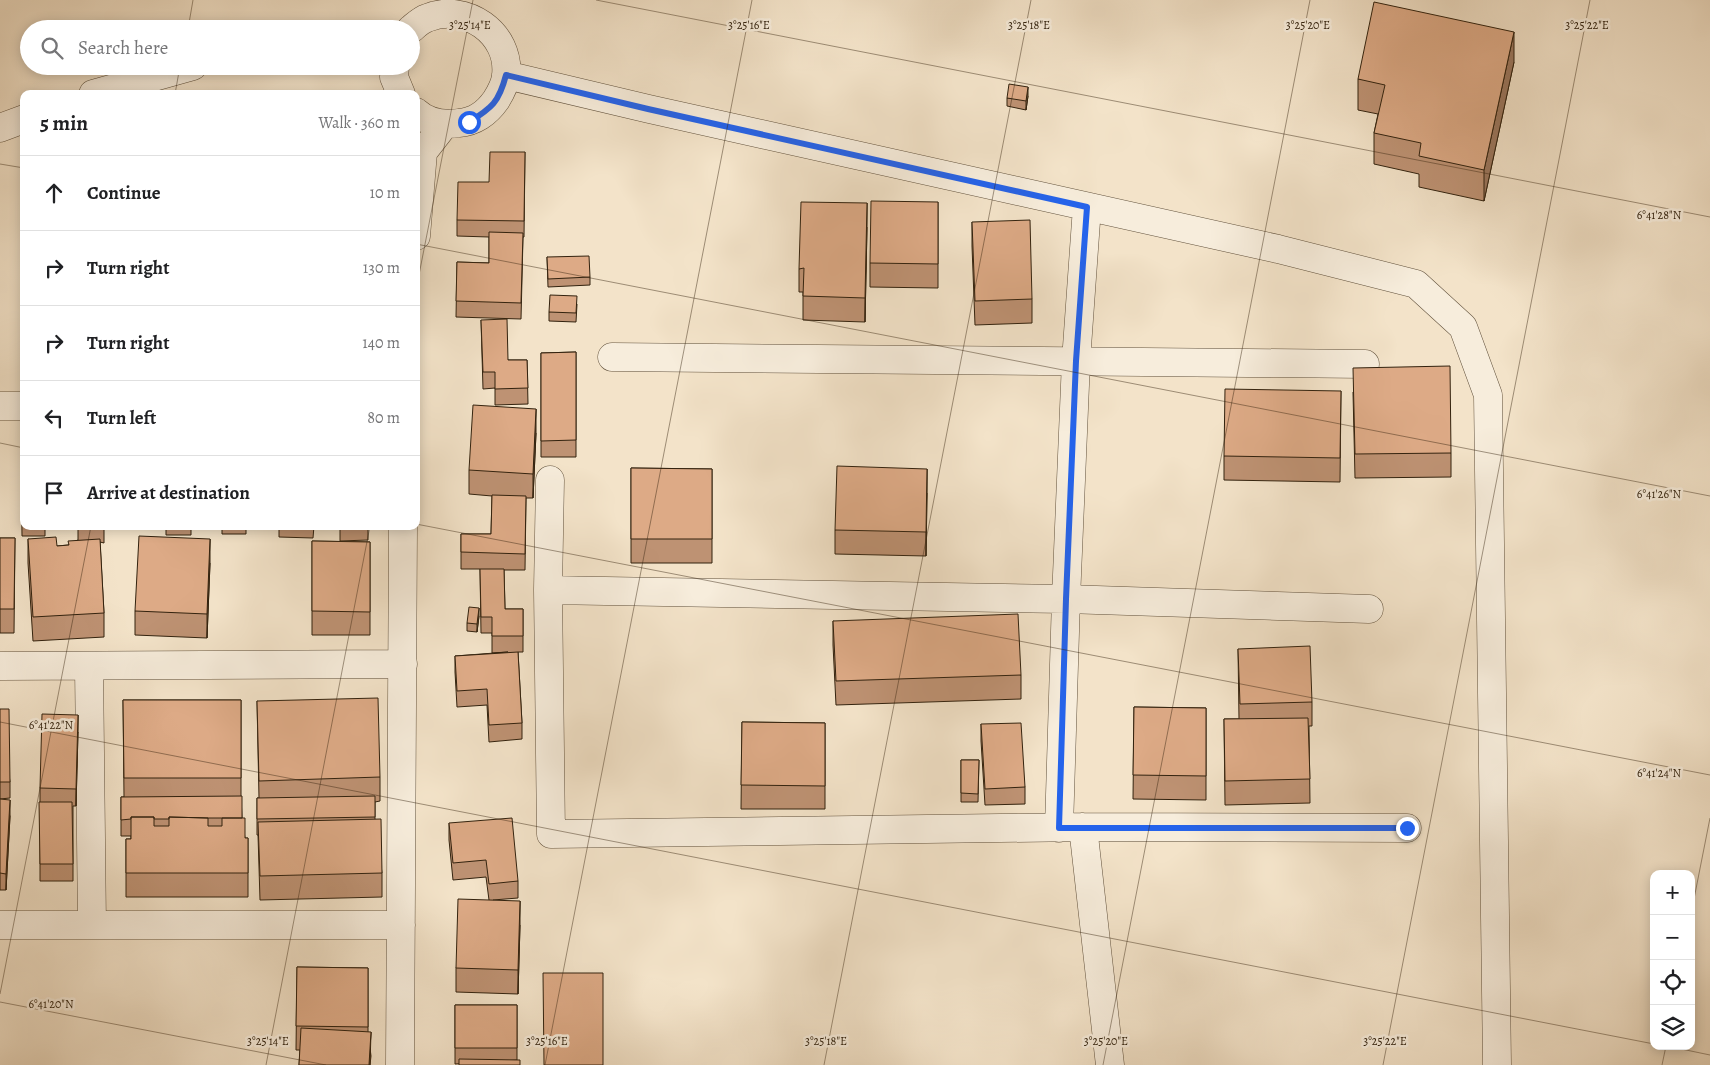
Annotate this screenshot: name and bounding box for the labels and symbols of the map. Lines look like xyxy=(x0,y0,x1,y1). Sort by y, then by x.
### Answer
text: 3°25'14"E xyxy=(449,17,491,33)
text: 3°25'16"E xyxy=(728,17,770,33)
text: 3°25'18"E xyxy=(1008,17,1050,33)
text: 3°25'20"E xyxy=(1286,17,1330,33)
text: 3°25'22"E xyxy=(1565,17,1609,33)
route start xyxy=(458,111,481,134)
text: 6°41'28"N xyxy=(1637,207,1682,223)
text: 6°41'26"N xyxy=(1637,486,1681,502)
text: 6°41'22"N xyxy=(29,717,74,733)
text: 6°41'24"N xyxy=(1637,765,1681,781)
route end xyxy=(1396,817,1419,840)
text: 6°41'20"N xyxy=(28,996,74,1012)
text: 3°25'14"E xyxy=(247,1033,289,1049)
text: 3°25'16"E xyxy=(526,1033,568,1049)
text: 3°25'18"E xyxy=(805,1033,847,1049)
text: 3°25'20"E xyxy=(1084,1033,1128,1049)
text: 3°25'22"E xyxy=(1363,1033,1407,1049)

